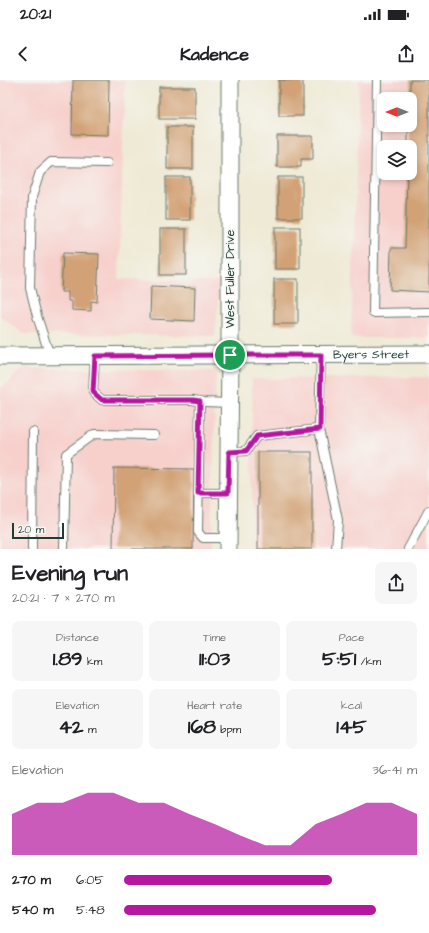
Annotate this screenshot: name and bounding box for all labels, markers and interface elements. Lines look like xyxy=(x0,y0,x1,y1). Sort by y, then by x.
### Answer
text: 20:21 xyxy=(20,4,51,25)
text: Kadence xyxy=(180,42,249,67)
icon: back xyxy=(12,43,34,65)
icon: share xyxy=(395,43,417,65)
north arrow xyxy=(377,92,417,132)
map controls xyxy=(377,92,417,180)
button: layers xyxy=(377,140,417,180)
street label: West Fuller Drive xyxy=(222,229,239,328)
pin xyxy=(213,338,247,372)
icon: arrive xyxy=(219,344,241,366)
street label: Byers Street xyxy=(333,346,409,364)
scale bar xyxy=(12,521,64,540)
text: 20 m xyxy=(18,522,44,537)
text: Evening run xyxy=(12,558,128,589)
button: share xyxy=(375,562,417,604)
text: 20:21 · 7 × 270 m xyxy=(12,589,115,607)
text: Distance xyxy=(56,630,99,645)
text: Time xyxy=(203,630,226,645)
text: Pace xyxy=(339,630,364,645)
text: 1.89 xyxy=(53,645,83,673)
text: 11:03 xyxy=(199,645,230,673)
text: 5:51 xyxy=(322,645,356,673)
text: km xyxy=(83,654,102,669)
text: /km xyxy=(356,654,381,669)
text: Elevation xyxy=(56,698,99,713)
text: Heart rate xyxy=(187,698,242,713)
text: kcal xyxy=(341,698,362,713)
text: 42 xyxy=(58,713,84,741)
text: 168 xyxy=(188,713,216,741)
text: 145 xyxy=(336,713,367,741)
text: m xyxy=(84,722,97,737)
text: bpm xyxy=(216,722,241,737)
text: Elevation xyxy=(12,761,63,779)
text: 36–41 m xyxy=(372,761,417,779)
text: 270 m xyxy=(12,871,51,889)
text: 6:05 xyxy=(76,871,104,889)
text: 540 m xyxy=(12,901,54,919)
text: 5:48 xyxy=(76,901,105,919)

